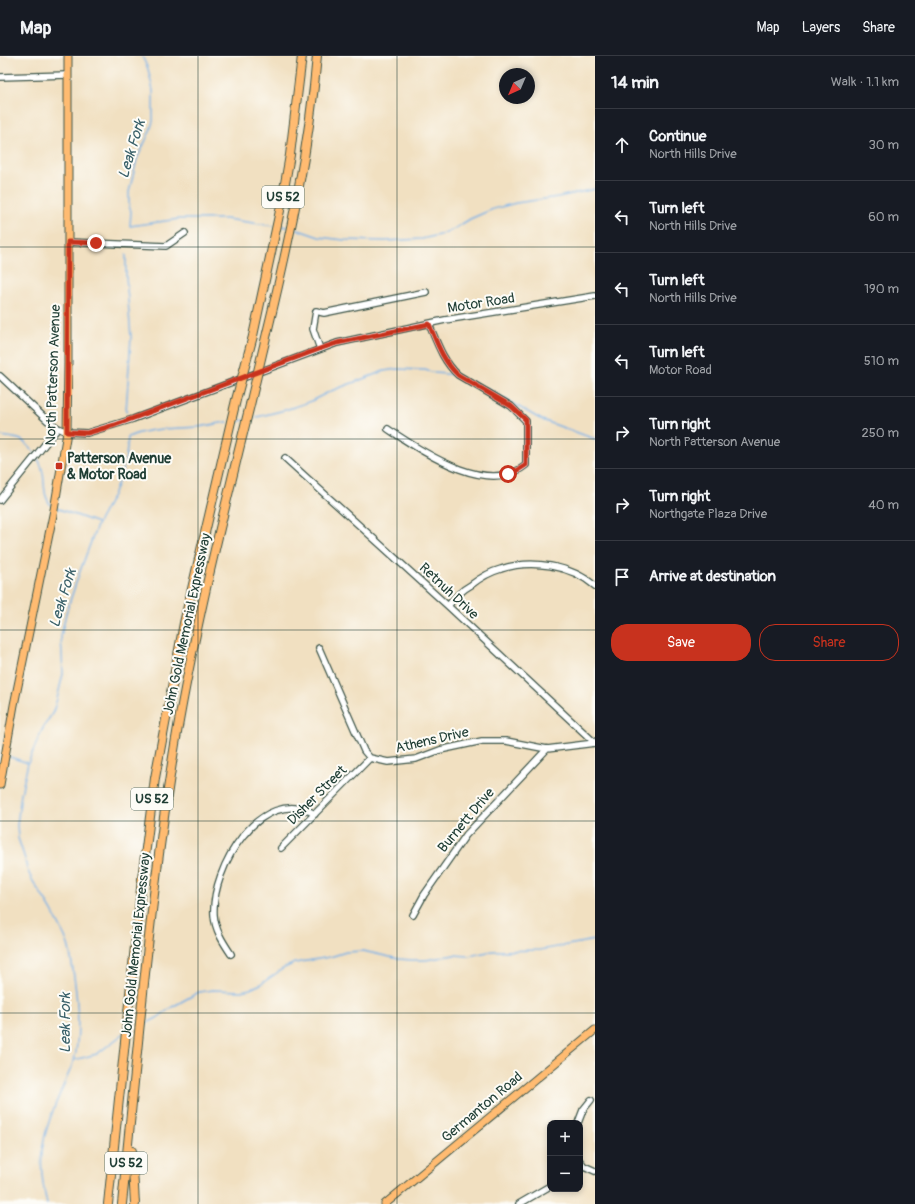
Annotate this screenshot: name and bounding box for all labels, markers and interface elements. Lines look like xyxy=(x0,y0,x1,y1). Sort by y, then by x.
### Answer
text: Map xyxy=(20,16,51,40)
text: Map xyxy=(757,19,780,36)
text: Layers xyxy=(802,19,840,36)
text: Share xyxy=(862,19,895,36)
north arrow xyxy=(499,68,535,104)
text: 14 min xyxy=(611,72,659,93)
text: Walk · 1.1 km xyxy=(831,74,899,90)
water label: Leak Fork xyxy=(114,116,150,181)
text: Continue xyxy=(649,127,707,146)
icon: ahead xyxy=(611,134,633,156)
text: 30 m xyxy=(869,137,899,153)
text: North Hills Drive xyxy=(649,146,737,162)
road number: US 52 xyxy=(262,186,304,208)
text: Turn left xyxy=(649,199,705,218)
icon: left xyxy=(611,206,633,228)
text: 60 m xyxy=(868,209,899,225)
text: North Hills Drive xyxy=(649,218,737,234)
route end xyxy=(87,234,105,252)
text: Turn left xyxy=(649,271,705,290)
icon: left xyxy=(611,278,633,300)
text: 190 m xyxy=(864,281,899,297)
street label: Motor Road xyxy=(446,289,516,317)
text: North Hills Drive xyxy=(649,290,737,306)
street label: North Patterson Avenue xyxy=(42,304,64,446)
text: Turn left xyxy=(649,343,705,362)
icon: left xyxy=(611,350,633,372)
text: 510 m xyxy=(864,353,899,369)
text: Motor Road xyxy=(649,362,712,378)
text: Turn right xyxy=(649,415,710,434)
icon: right xyxy=(611,422,633,444)
text: 250 m xyxy=(861,425,899,441)
text: North Patterson Avenue xyxy=(649,434,780,450)
place label: Patterson Avenue & Motor Road xyxy=(67,450,172,483)
marker: Patterson Avenue & Motor Road xyxy=(54,461,64,471)
route start xyxy=(499,465,517,483)
text: Turn right xyxy=(649,487,710,506)
icon: right xyxy=(611,494,633,516)
text: 40 m xyxy=(868,497,899,513)
text: Northgate Plaza Drive xyxy=(649,506,767,522)
street label: John Gold Memorial Expressway xyxy=(159,532,215,716)
street label: Retnuh Drive xyxy=(416,559,482,623)
water label: Leak Fork xyxy=(45,565,81,630)
icon: arrive xyxy=(611,566,633,588)
text: Arrive at destination xyxy=(649,567,776,586)
button: Save xyxy=(611,624,751,661)
button: Share xyxy=(759,624,899,661)
street label: Athens Drive xyxy=(394,723,470,757)
street label: Disher Street xyxy=(284,762,350,828)
street label: Burnett Drive xyxy=(434,784,498,856)
road number: US 52 xyxy=(131,788,173,810)
street label: John Gold Memorial Expressway xyxy=(118,852,154,1038)
water label: Leak Fork xyxy=(56,991,75,1053)
street label: Germanton Road xyxy=(438,1068,526,1146)
map controls xyxy=(547,1120,583,1192)
button: + xyxy=(547,1120,583,1156)
road number: US 52 xyxy=(105,1152,147,1174)
button: − xyxy=(547,1156,583,1192)

